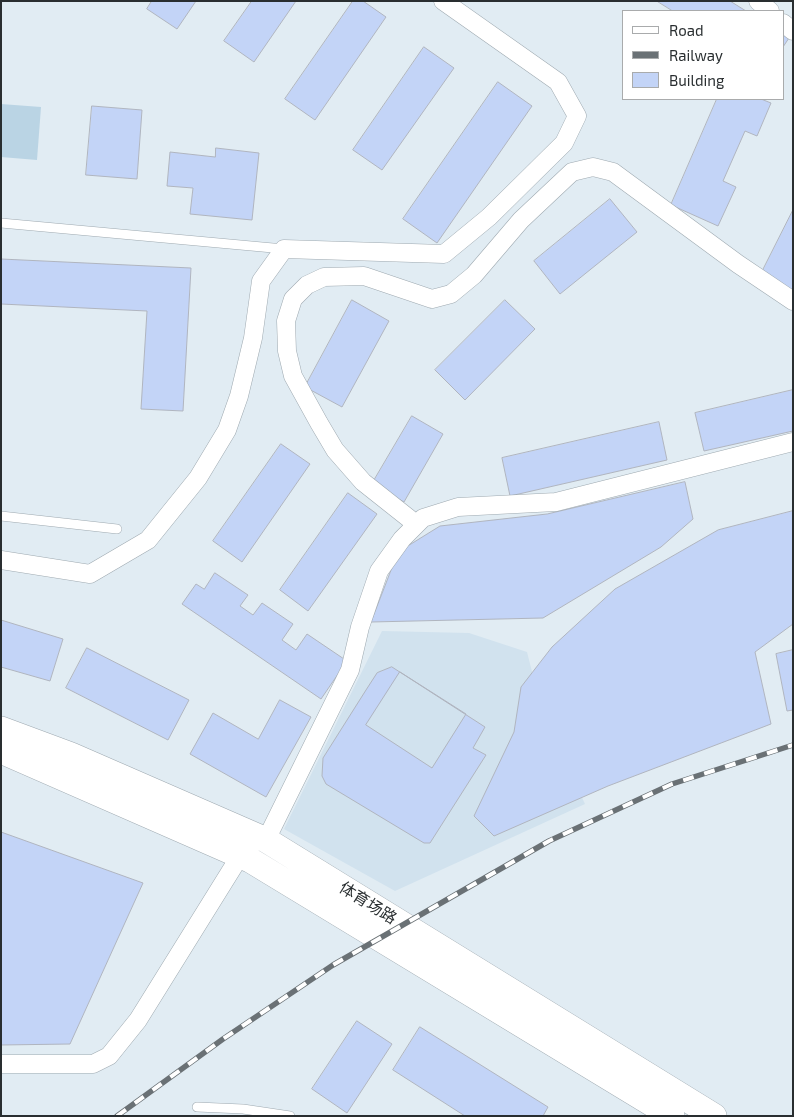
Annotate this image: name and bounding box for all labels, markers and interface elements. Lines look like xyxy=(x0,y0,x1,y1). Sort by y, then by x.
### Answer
legend xyxy=(622,10,784,100)
text: Road xyxy=(669,21,704,39)
text: Railway xyxy=(669,46,723,64)
text: Building xyxy=(669,71,724,89)
street label: 体育场路 xyxy=(336,878,400,928)

